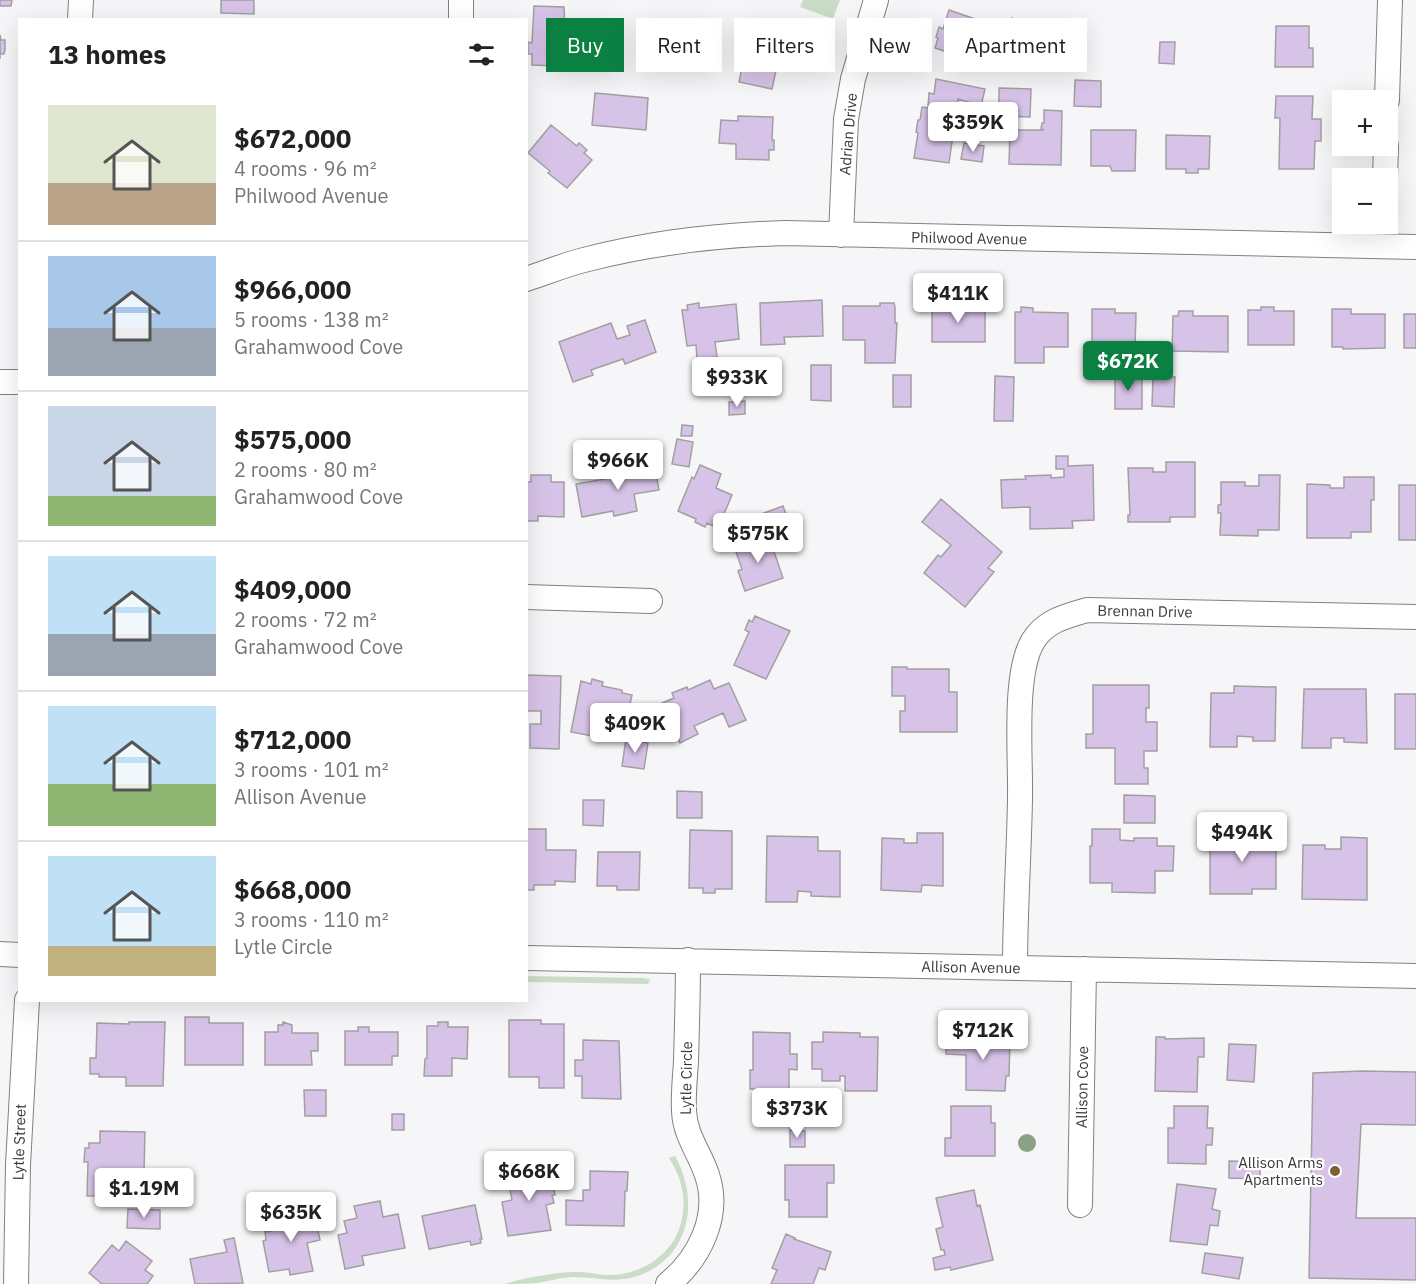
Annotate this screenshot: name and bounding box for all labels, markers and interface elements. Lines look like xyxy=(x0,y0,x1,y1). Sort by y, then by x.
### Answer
chip: Buy xyxy=(546,18,624,72)
chip: Rent xyxy=(636,18,722,72)
chip: Filters xyxy=(734,18,835,72)
chip: New xyxy=(847,18,932,72)
chip: Apartment xyxy=(944,18,1087,72)
text: 13 homes xyxy=(48,37,166,71)
icon: filters xyxy=(465,38,498,71)
map controls xyxy=(1332,90,1398,234)
button: + xyxy=(1332,90,1398,156)
street label: Adrian Drive xyxy=(835,92,861,176)
pin: $359K xyxy=(931,102,1015,153)
text: $359K xyxy=(942,108,1004,135)
text: $672,000 xyxy=(234,121,351,155)
icon: home xyxy=(96,129,168,201)
text: 4 rooms · 96 m² xyxy=(234,155,377,182)
button: − xyxy=(1332,168,1398,234)
text: Philwood Avenue xyxy=(234,182,389,209)
street label: Philwood Avenue xyxy=(911,227,1027,249)
text: $966,000 xyxy=(234,272,351,306)
pin: $411K xyxy=(916,273,1000,324)
text: $411K xyxy=(927,279,989,306)
icon: home xyxy=(96,280,168,352)
text: 5 rooms · 138 m² xyxy=(234,306,389,333)
text: Grahamwood Cove xyxy=(234,333,403,360)
pin: $672K xyxy=(1086,341,1170,392)
text: $672K xyxy=(1097,347,1159,374)
pin: $933K xyxy=(695,357,779,408)
text: $933K xyxy=(706,363,768,390)
text: $575,000 xyxy=(234,422,351,456)
icon: home xyxy=(96,430,168,502)
pin: $966K xyxy=(576,440,660,491)
text: $966K xyxy=(587,446,649,473)
text: 2 rooms · 80 m² xyxy=(234,456,377,483)
text: Grahamwood Cove xyxy=(234,483,403,510)
pin: $575K xyxy=(716,513,800,564)
text: $575K xyxy=(727,519,789,546)
text: $409,000 xyxy=(234,572,351,606)
icon: home xyxy=(96,580,168,652)
street label: Brennan Drive xyxy=(1097,601,1193,621)
text: 2 rooms · 72 m² xyxy=(234,606,377,633)
text: Grahamwood Cove xyxy=(234,633,403,660)
pin: $409K xyxy=(593,703,677,754)
text: $409K xyxy=(604,709,666,736)
text: $712,000 xyxy=(234,722,351,756)
icon: home xyxy=(96,730,168,802)
text: 3 rooms · 101 m² xyxy=(234,756,389,783)
text: Allison Avenue xyxy=(234,783,366,810)
pin: $494K xyxy=(1200,812,1284,863)
text: $494K xyxy=(1211,818,1273,845)
text: $668,000 xyxy=(234,872,351,906)
icon: home xyxy=(96,880,168,952)
text: 3 rooms · 110 m² xyxy=(234,906,389,933)
text: Lytle Circle xyxy=(234,933,333,960)
street label: Allison Avenue xyxy=(921,957,1021,977)
pin: $712K xyxy=(941,1010,1025,1061)
text: $712K xyxy=(952,1016,1014,1043)
street label: Lytle Circle xyxy=(676,1041,696,1115)
street label: Allison Cove xyxy=(1072,1046,1092,1128)
pin: $373K xyxy=(755,1088,839,1139)
text: $373K xyxy=(766,1094,828,1121)
street label: Lytle Street xyxy=(8,1103,30,1181)
pin: $668K xyxy=(487,1151,571,1202)
place label: Allison Arms Apartments xyxy=(1238,1153,1323,1189)
text: $668K xyxy=(498,1157,560,1184)
marker: Allison Arms Apartments xyxy=(1328,1164,1342,1178)
pin: $1.19M xyxy=(95,1168,193,1219)
text: $1.19M xyxy=(109,1174,179,1201)
pin: $635K xyxy=(249,1192,333,1243)
text: $635K xyxy=(260,1198,322,1225)

